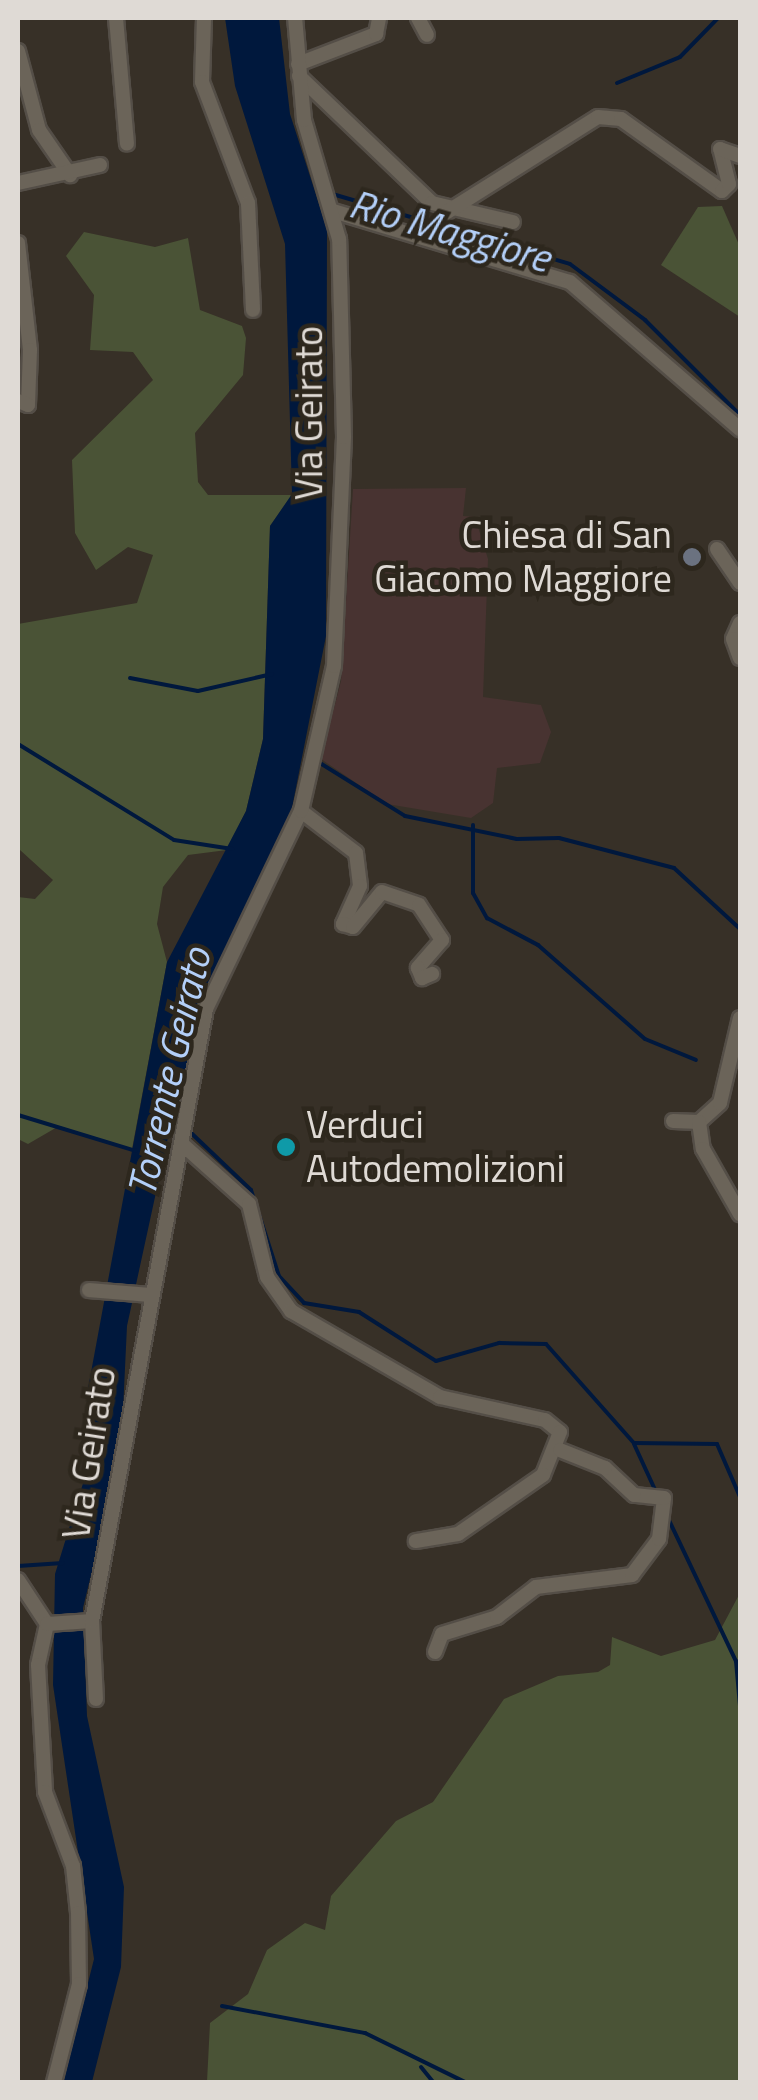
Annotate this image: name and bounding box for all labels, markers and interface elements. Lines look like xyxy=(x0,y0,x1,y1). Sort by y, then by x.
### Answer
water label: Rio Maggiore xyxy=(344,179,556,283)
street label: Via Geirato xyxy=(286,326,332,500)
place label: Chiesa di San Giacomo Maggiore xyxy=(374,512,672,602)
marker: Chiesa di San Giacomo Maggiore xyxy=(681,546,703,568)
water label: Torrente Geirato xyxy=(117,944,221,1200)
place label: Verduci Autodemolizioni xyxy=(306,1102,565,1192)
marker: Verduci Autodemolizioni xyxy=(275,1136,297,1158)
street label: Via Geirato xyxy=(53,1363,125,1543)

